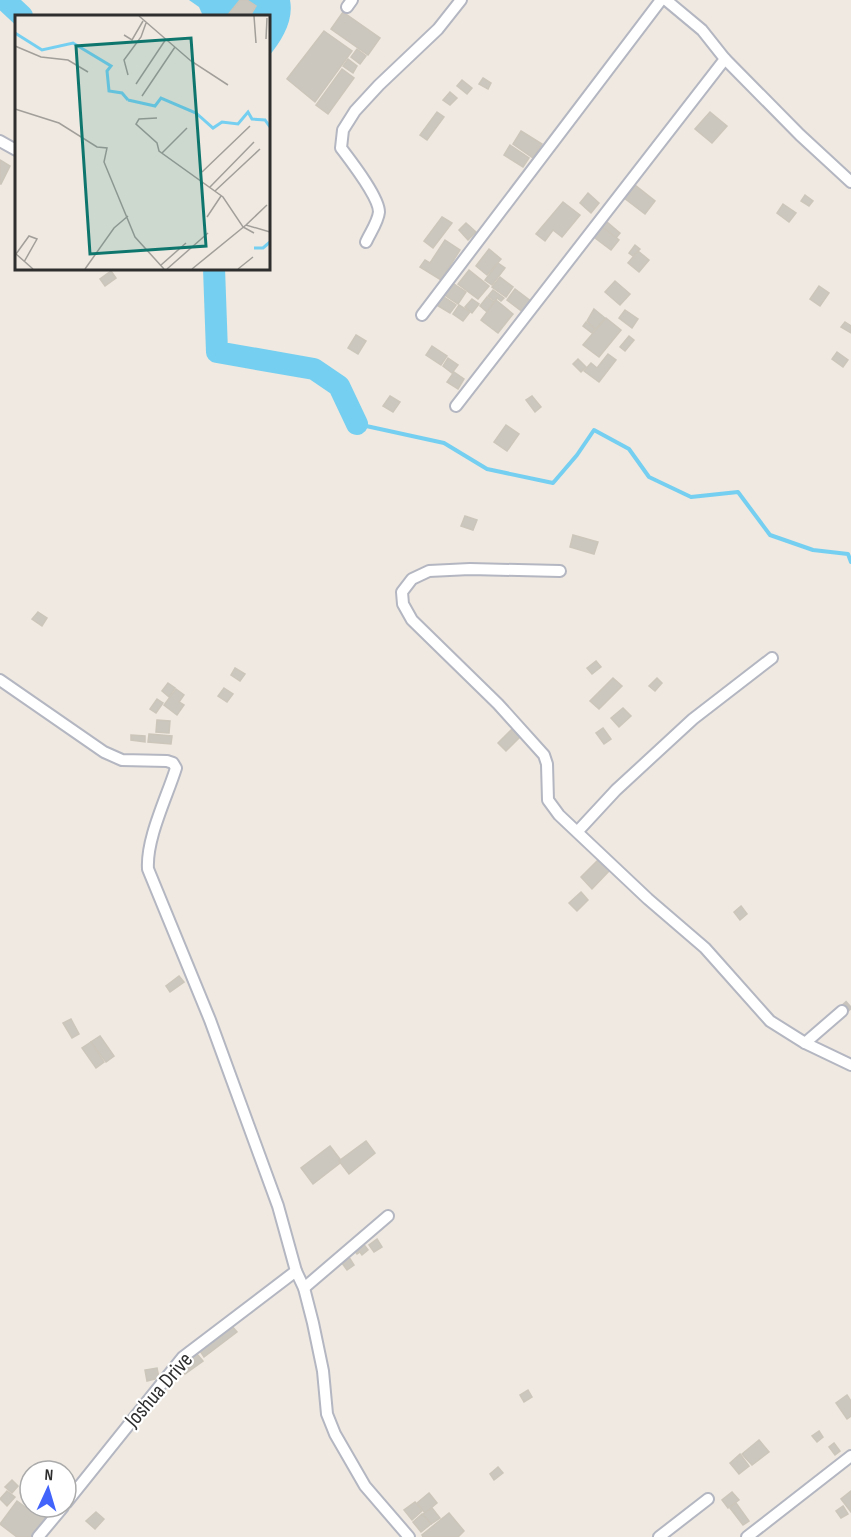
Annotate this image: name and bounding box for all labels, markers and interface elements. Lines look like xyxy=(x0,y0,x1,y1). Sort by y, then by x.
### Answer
inset map xyxy=(15,15,270,270)
street label: Joshua Drive xyxy=(118,1347,199,1434)
north arrow xyxy=(18,1459,78,1519)
text: N xyxy=(44,1466,54,1485)

